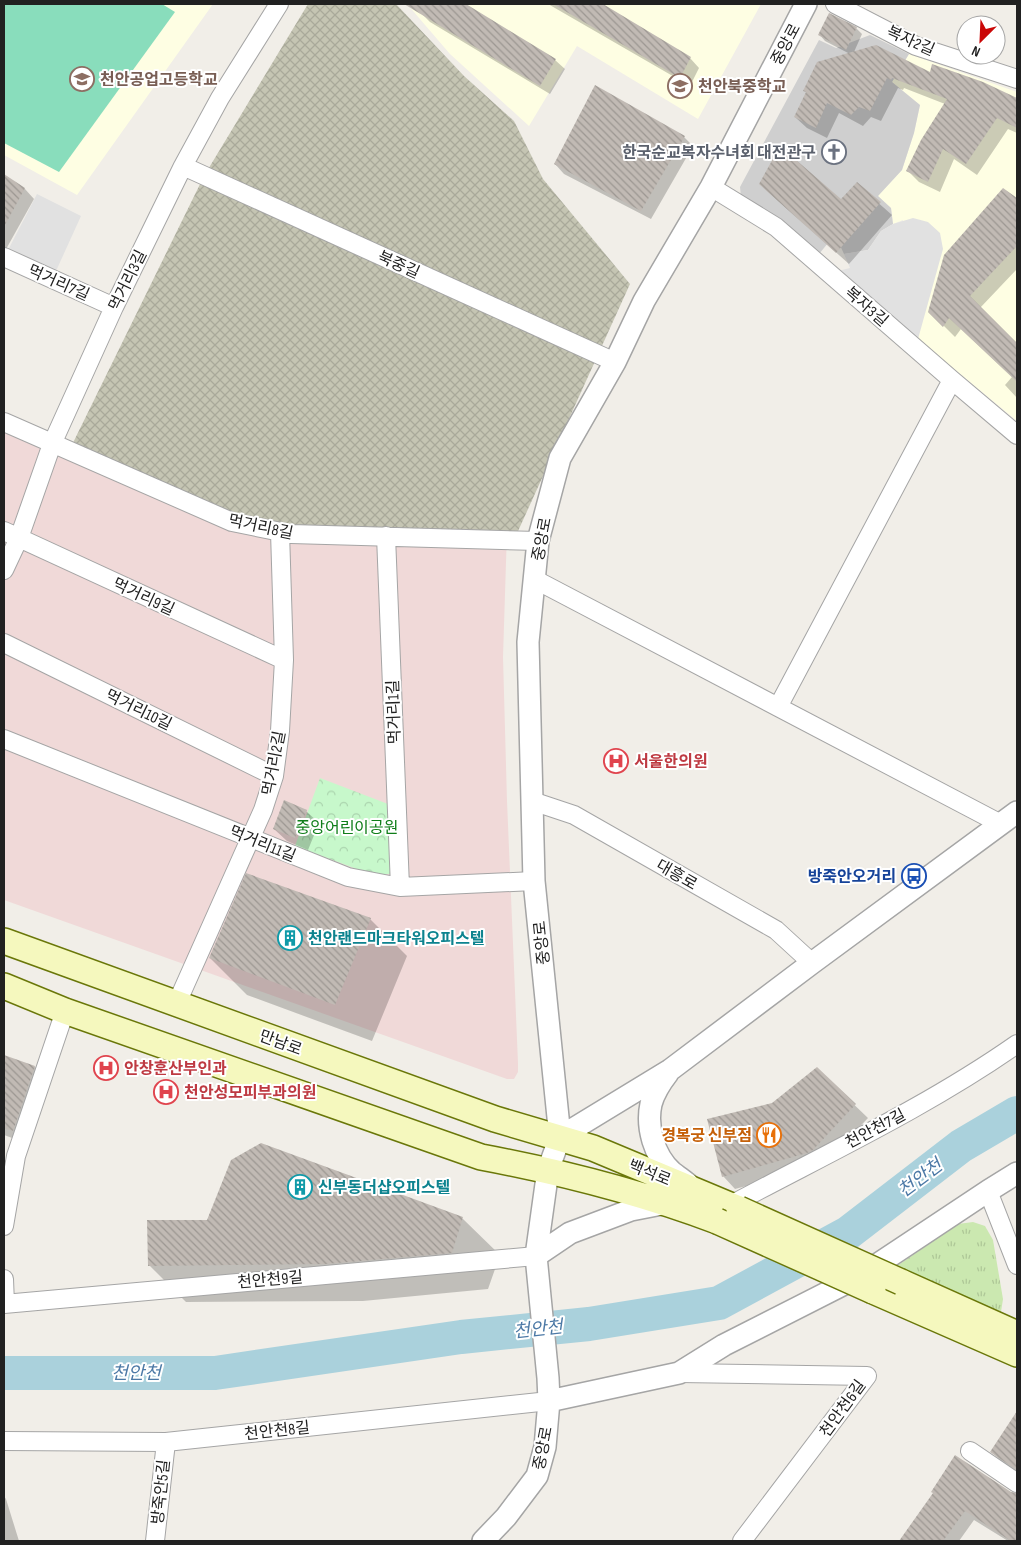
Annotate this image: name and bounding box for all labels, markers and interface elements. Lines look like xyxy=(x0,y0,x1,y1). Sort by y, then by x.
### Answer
north arrow xyxy=(956,15,1006,65)
street label: 중앙로 xyxy=(768,21,805,69)
street label: 복자2길 xyxy=(883,22,937,60)
text: N xyxy=(969,42,983,61)
school or university icon: 천안공업고등학교 xyxy=(69,66,95,92)
place label: 천안공업고등학교 xyxy=(100,70,218,90)
school or university icon: 천안북중학교 xyxy=(667,73,693,99)
place label: 천안북중학교 xyxy=(698,77,787,97)
church icon: 한국순교복자수녀회 대전관구 xyxy=(821,139,847,165)
place label: 한국순교복자수녀회 대전관구 xyxy=(622,143,816,163)
street label: 먹거리3길 xyxy=(105,247,151,314)
street label: 북중길 xyxy=(374,248,422,283)
street label: 먹거리7길 xyxy=(25,261,92,305)
street label: 복자3길 xyxy=(841,283,891,331)
street label: 먹거리8길 xyxy=(226,511,295,544)
street label: 중앙로 xyxy=(529,516,556,563)
street label: 먹거리9길 xyxy=(109,575,177,620)
street label: 먹거리1길 xyxy=(384,679,405,745)
street label: 먹거리10길 xyxy=(102,686,175,735)
street label: 먹거리2길 xyxy=(259,729,290,797)
hospital icon: 서울한의원 xyxy=(603,748,629,774)
place label: 서울한의원 xyxy=(634,752,708,772)
park label: 중앙어린이공원 xyxy=(295,819,399,838)
street label: 먹거리11길 xyxy=(226,822,298,866)
street label: 대흥로 xyxy=(652,856,700,895)
bus stop icon: 방죽안오거리 xyxy=(901,863,927,889)
place label: 방죽안오거리 xyxy=(808,868,896,887)
street label: 중앙로 xyxy=(531,920,554,966)
building icon: 천안랜드마크타워오피스텔 xyxy=(277,925,303,951)
place label: 천안랜드마크타워오피스텔 xyxy=(308,929,485,949)
street label: 만남로 xyxy=(256,1027,305,1060)
hospital icon: 안창훈산부인과 xyxy=(93,1055,119,1081)
place label: 안창훈산부인과 xyxy=(124,1060,227,1079)
hospital icon: 천안성모피부과의원 xyxy=(153,1079,179,1105)
place label: 천안성모피부과의원 xyxy=(184,1083,316,1103)
street label: 천안천7길 xyxy=(842,1106,909,1153)
restaurant icon: 경복궁 신부점 xyxy=(756,1122,782,1148)
place label: 경복궁 신부점 xyxy=(661,1127,752,1146)
water label: 천안천 xyxy=(894,1154,948,1202)
street label: 백석로 xyxy=(625,1156,674,1191)
building icon: 신부동더샵오피스텔 xyxy=(287,1174,313,1200)
place label: 신부동더샵오피스텔 xyxy=(318,1179,450,1198)
street label: 천안천9길 xyxy=(236,1268,304,1293)
water label: 천안천 xyxy=(512,1316,566,1343)
water label: 천안천 xyxy=(111,1363,163,1384)
street label: 천안천6길 xyxy=(816,1377,870,1441)
street label: 천안천8길 xyxy=(243,1419,311,1444)
street label: 중앙로 xyxy=(530,1425,557,1472)
street label: 방죽안5길 xyxy=(149,1459,174,1526)

